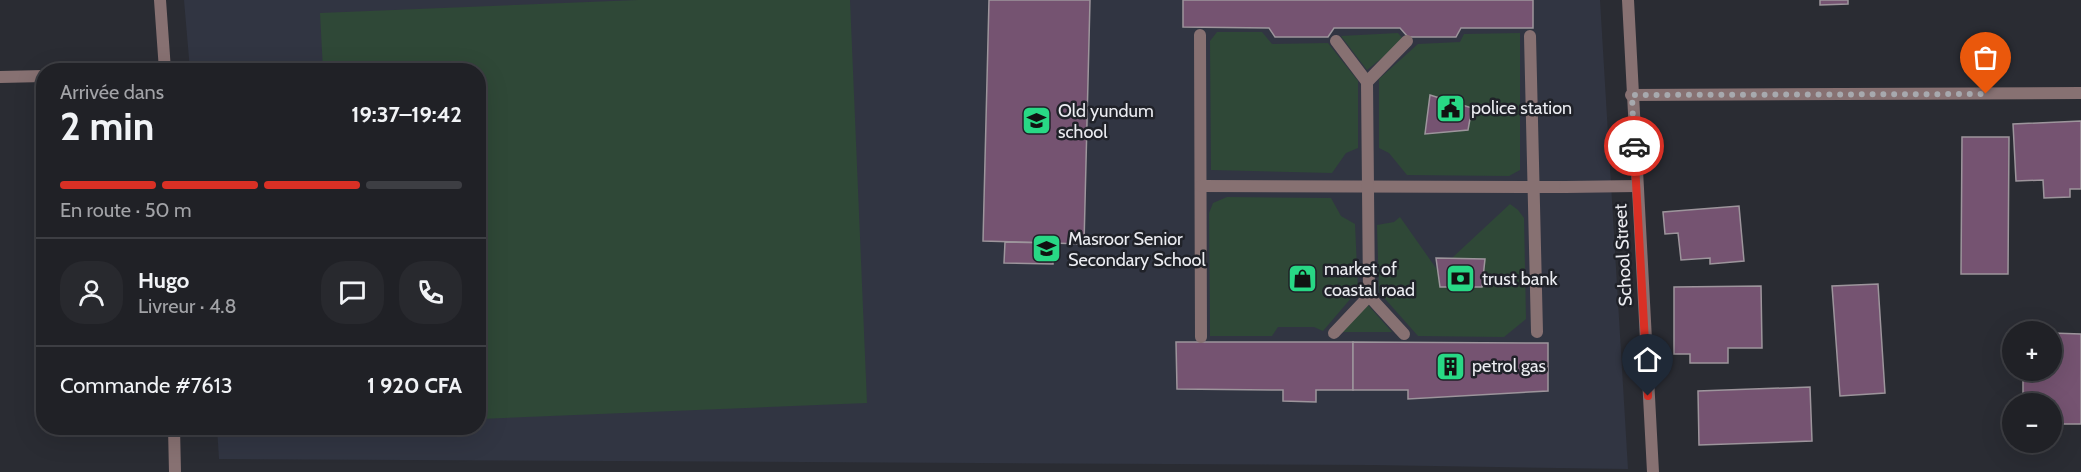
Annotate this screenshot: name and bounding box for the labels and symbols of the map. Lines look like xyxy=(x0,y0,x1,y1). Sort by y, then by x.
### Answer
pin xyxy=(1960,32,2011,94)
public building icon: police station xyxy=(1434,92,1466,124)
place label: police station xyxy=(1471,97,1572,119)
place label: Old yundum school xyxy=(1058,100,1154,143)
school or university icon: Old yundum school xyxy=(1021,105,1053,137)
courier xyxy=(1604,116,1664,176)
street label: School Street xyxy=(1609,203,1637,307)
place label: Masroor Senior Secondary School xyxy=(1068,228,1206,271)
school or university icon: Masroor Senior Secondary School xyxy=(1031,233,1063,265)
place label: market of coastal road xyxy=(1324,258,1415,301)
shop icon: market of coastal road xyxy=(1287,263,1319,295)
bank icon: trust bank xyxy=(1445,263,1477,295)
place label: trust bank xyxy=(1482,268,1558,290)
pin xyxy=(1622,334,1673,396)
building icon: petrol gas xyxy=(1435,350,1467,382)
place label: petrol gas xyxy=(1472,355,1546,377)

